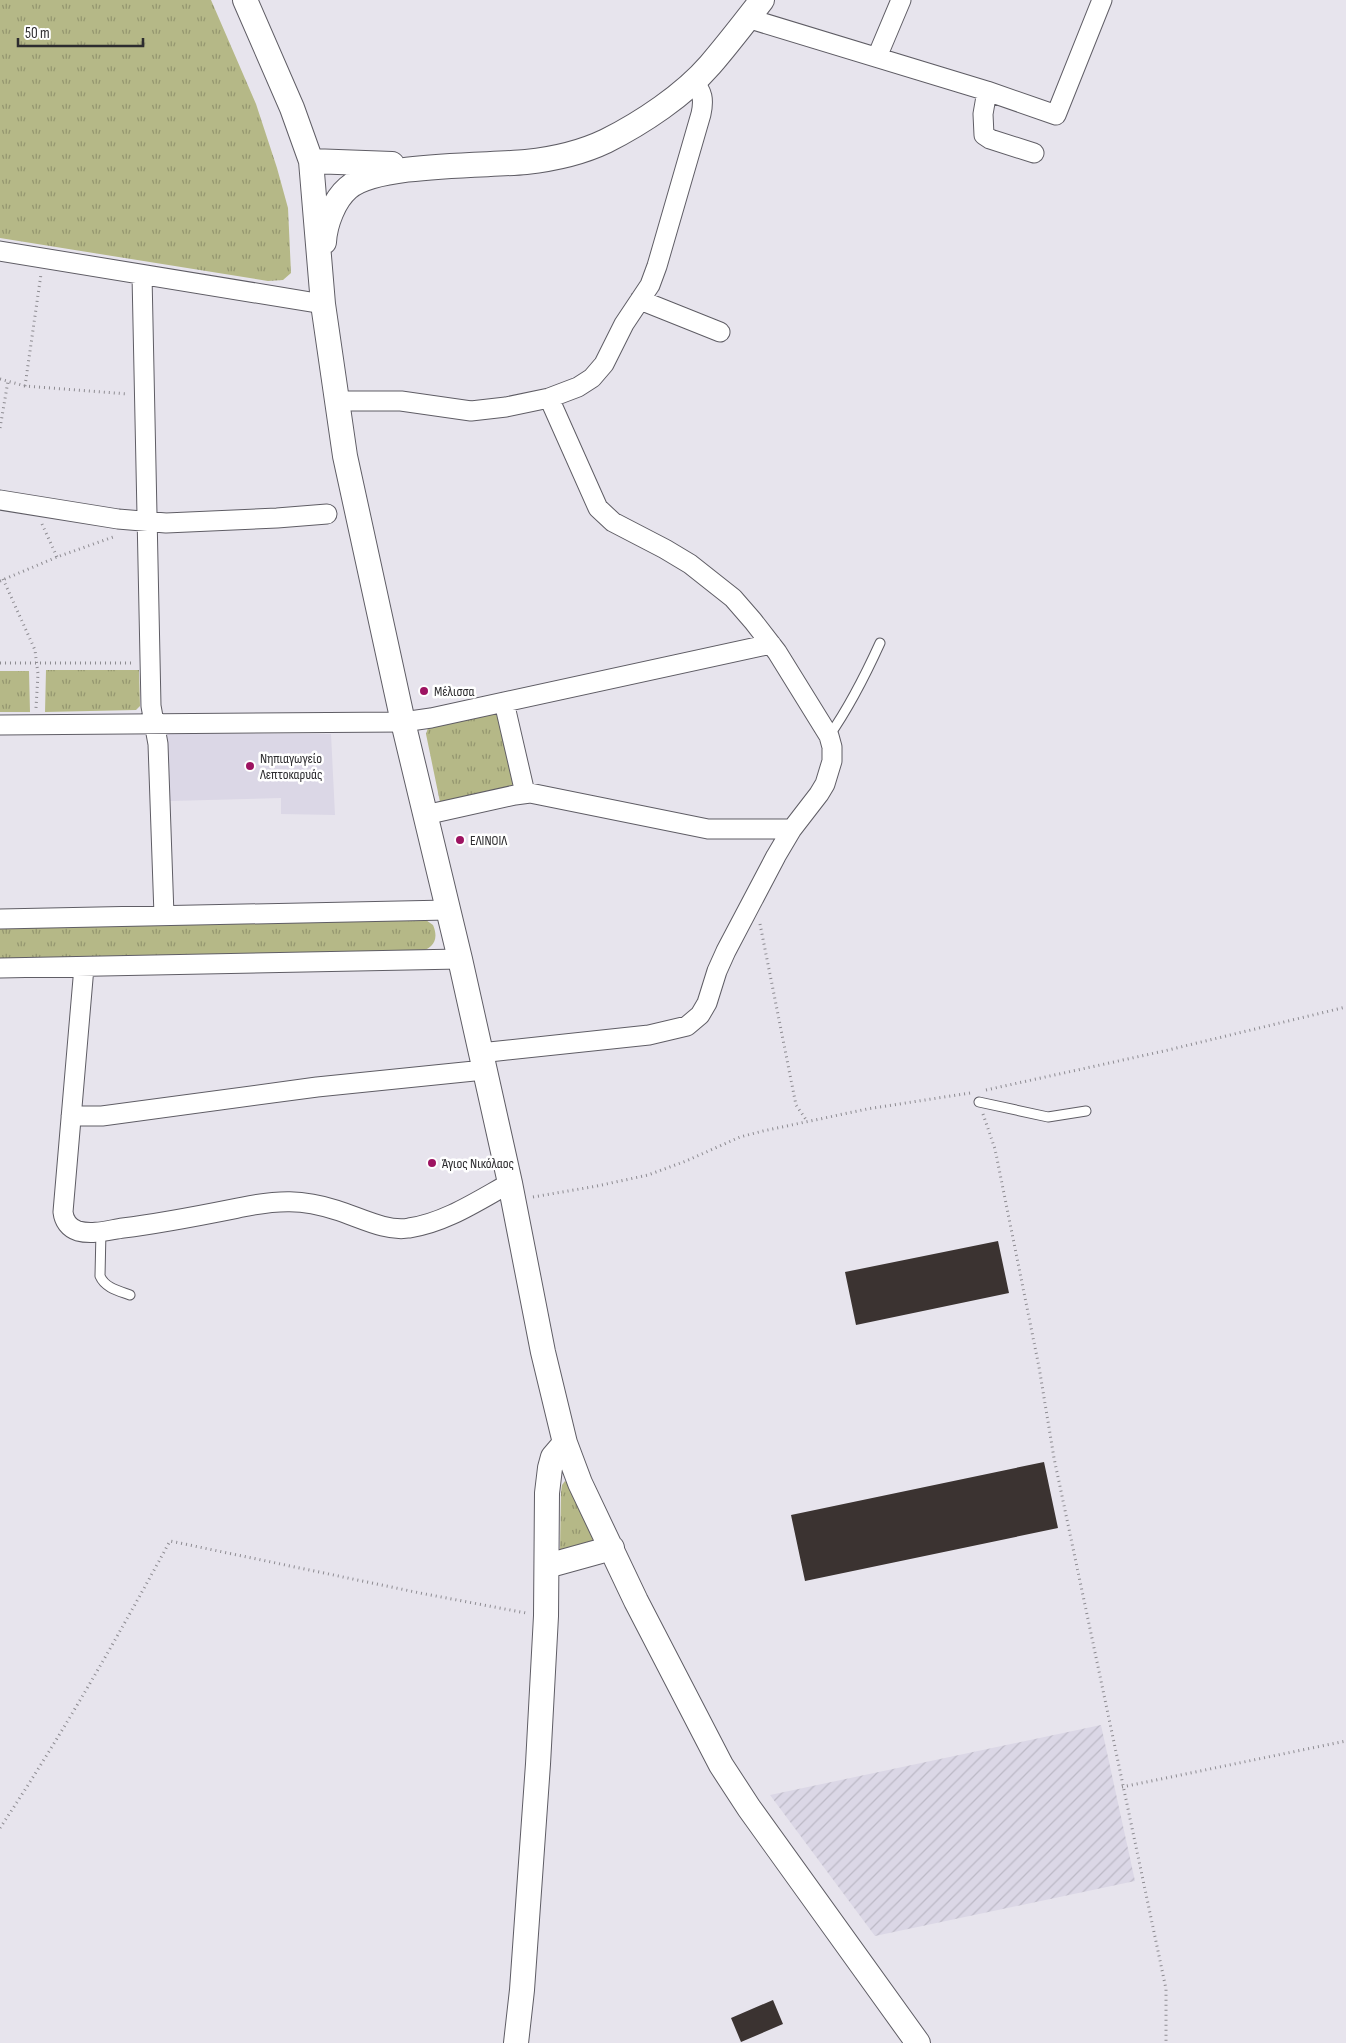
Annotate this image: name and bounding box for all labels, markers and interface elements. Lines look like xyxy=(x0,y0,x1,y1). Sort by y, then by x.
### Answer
scale bar xyxy=(18,15,142,47)
text: 50 m xyxy=(25,24,50,43)
place label: Μέλισσα xyxy=(434,683,474,700)
marker: Μέλισσα xyxy=(418,685,430,697)
place label: Νηπιαγωγείο Λεπτοκαρυάς xyxy=(259,750,322,783)
marker: Νηπιαγωγείο Λεπτοκαρυάς xyxy=(244,760,256,772)
place label: ΕΛΙΝΟΙΛ xyxy=(470,832,507,849)
marker: ΕΛΙΝΟΙΛ xyxy=(454,834,466,846)
place label: Άγιος Νικόλαος xyxy=(442,1155,514,1172)
marker: Άγιος Νικόλαος xyxy=(426,1157,438,1169)

